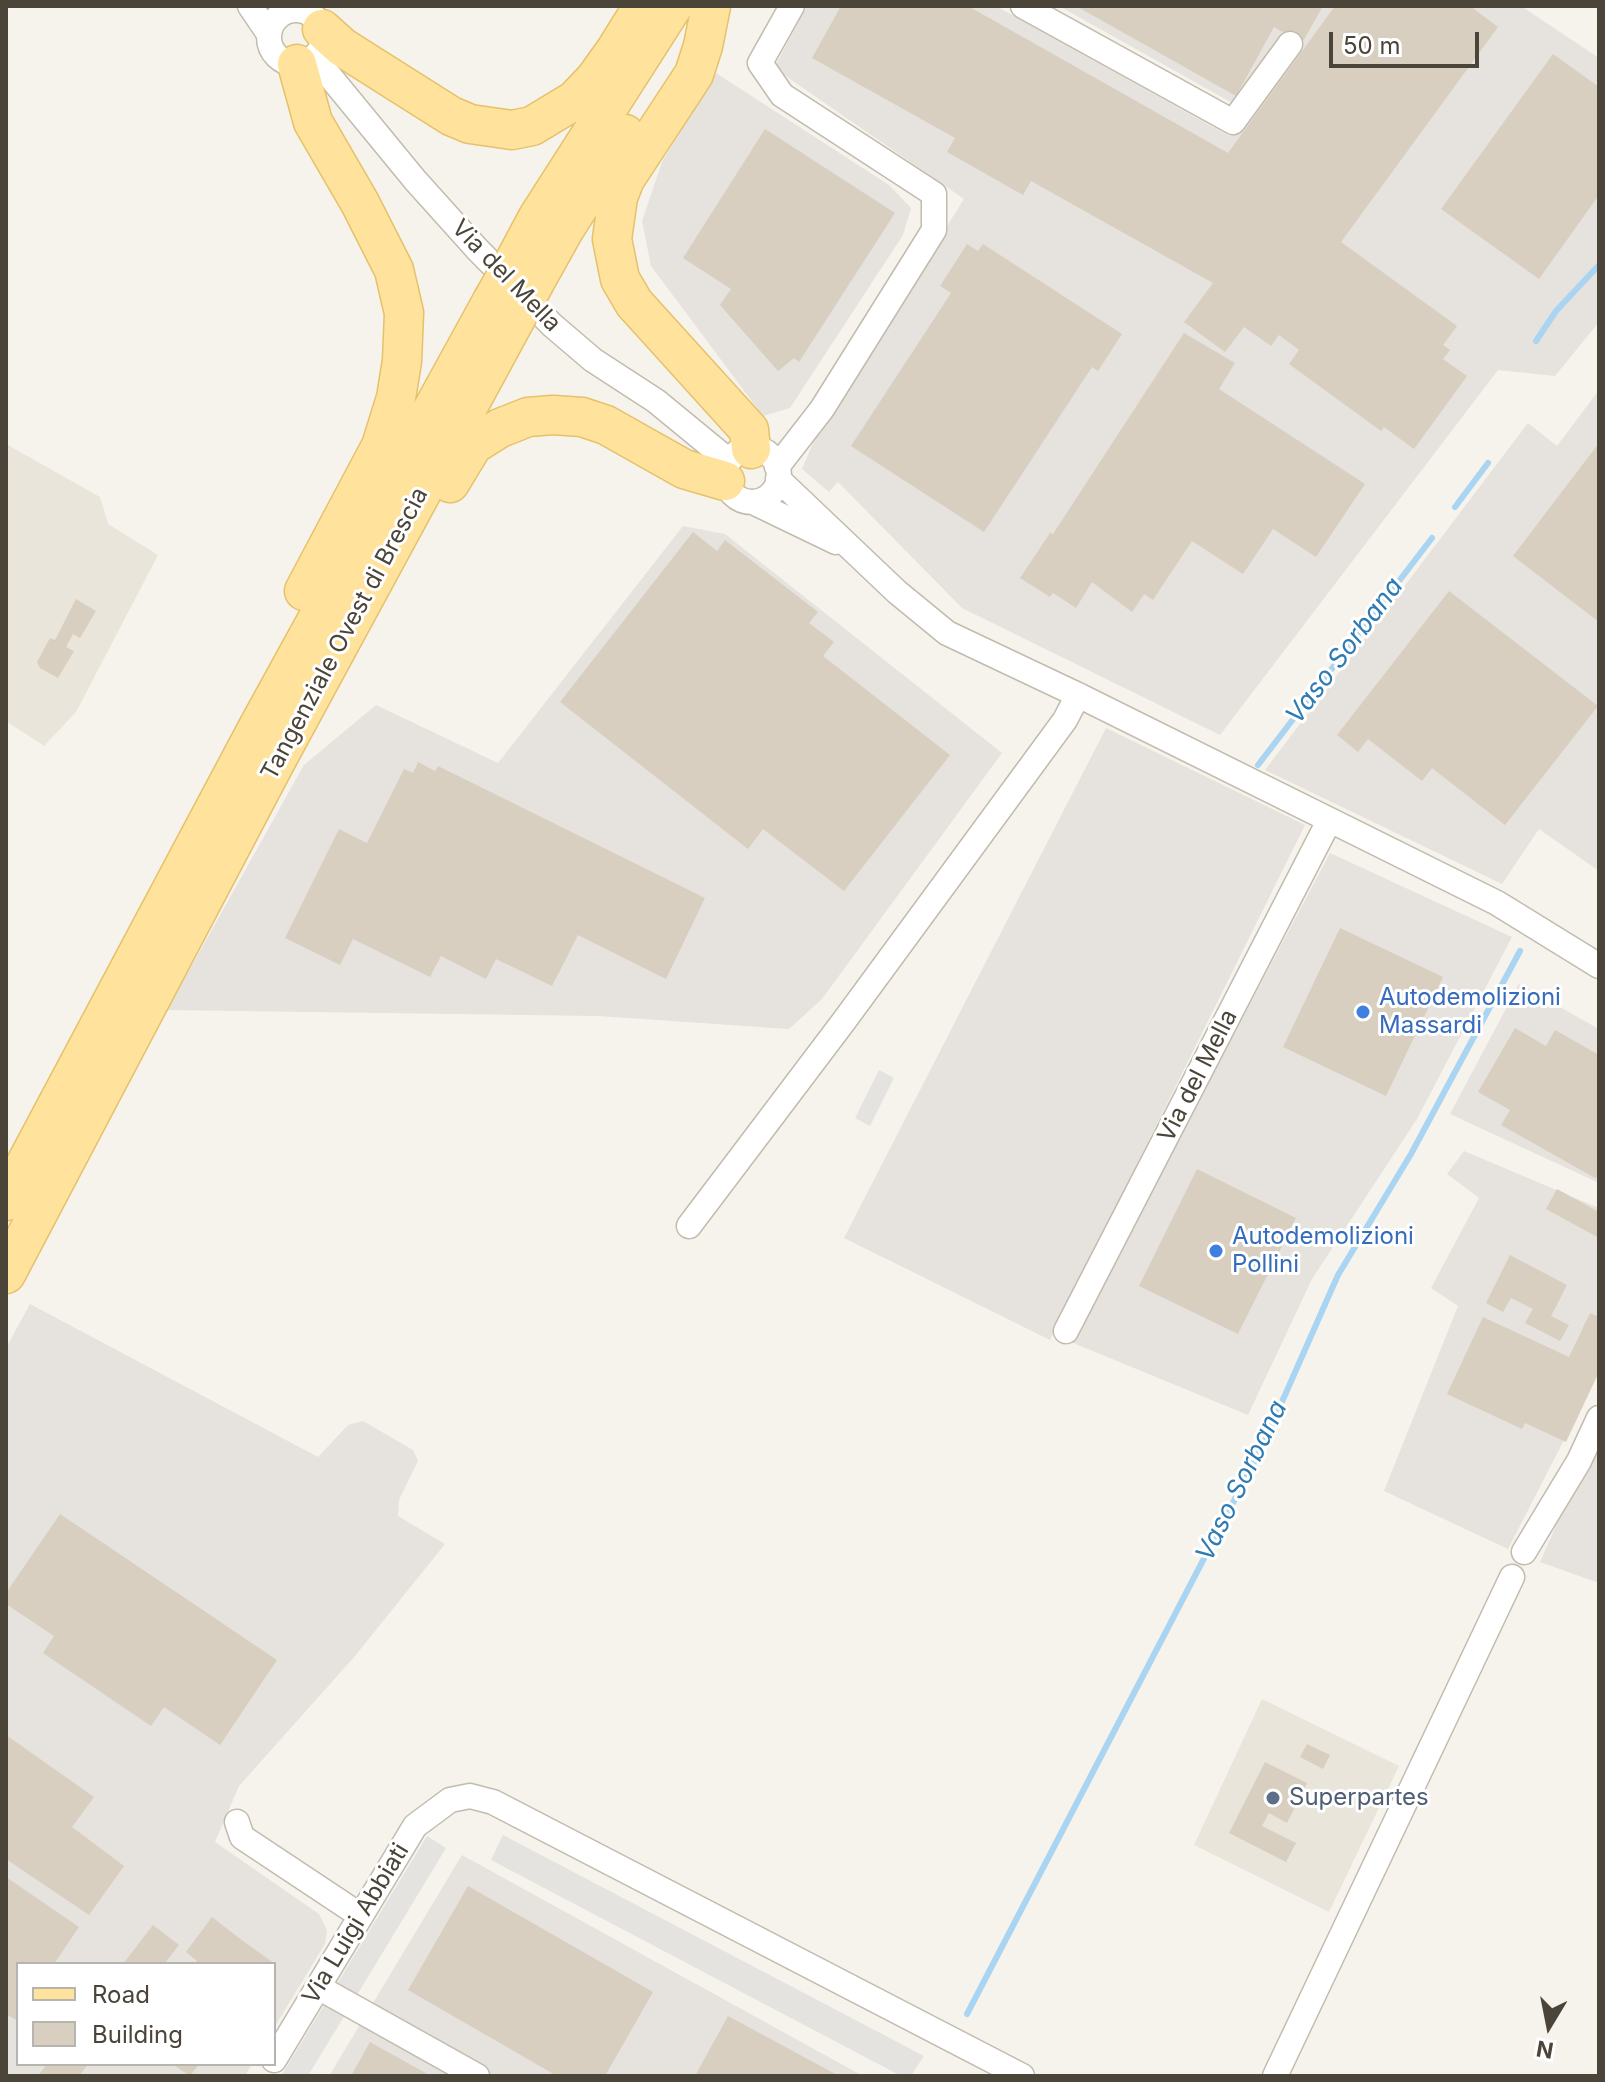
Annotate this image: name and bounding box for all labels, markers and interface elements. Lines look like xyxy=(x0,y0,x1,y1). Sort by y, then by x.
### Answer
scale bar xyxy=(1333,16,1483,66)
text: 50 m xyxy=(1343,31,1401,60)
street label: Via del Mella xyxy=(445,214,567,338)
street label: Tangenziale Ovest di Brescia xyxy=(255,483,435,785)
water label: Vaso Sorbana xyxy=(1280,572,1410,730)
place label: Autodemolizioni Massardi xyxy=(1379,984,1561,1040)
marker: Autodemolizioni Massardi xyxy=(1354,1003,1372,1021)
street label: Via del Mella xyxy=(1152,1005,1244,1147)
place label: Autodemolizioni Pollini xyxy=(1232,1223,1414,1279)
marker: Autodemolizioni Pollini xyxy=(1207,1242,1225,1260)
water label: Vaso Sorbana xyxy=(1190,1396,1294,1566)
place label: Superpartes xyxy=(1289,1784,1429,1812)
marker: Superpartes xyxy=(1264,1789,1282,1807)
street label: Via Luigi Abbiati xyxy=(297,1838,415,2010)
legend xyxy=(16,1962,276,2066)
text: Road xyxy=(92,1980,150,2009)
north arrow xyxy=(1509,1986,1589,2066)
text: Building xyxy=(92,2020,183,2049)
text: N xyxy=(1534,2035,1555,2064)

